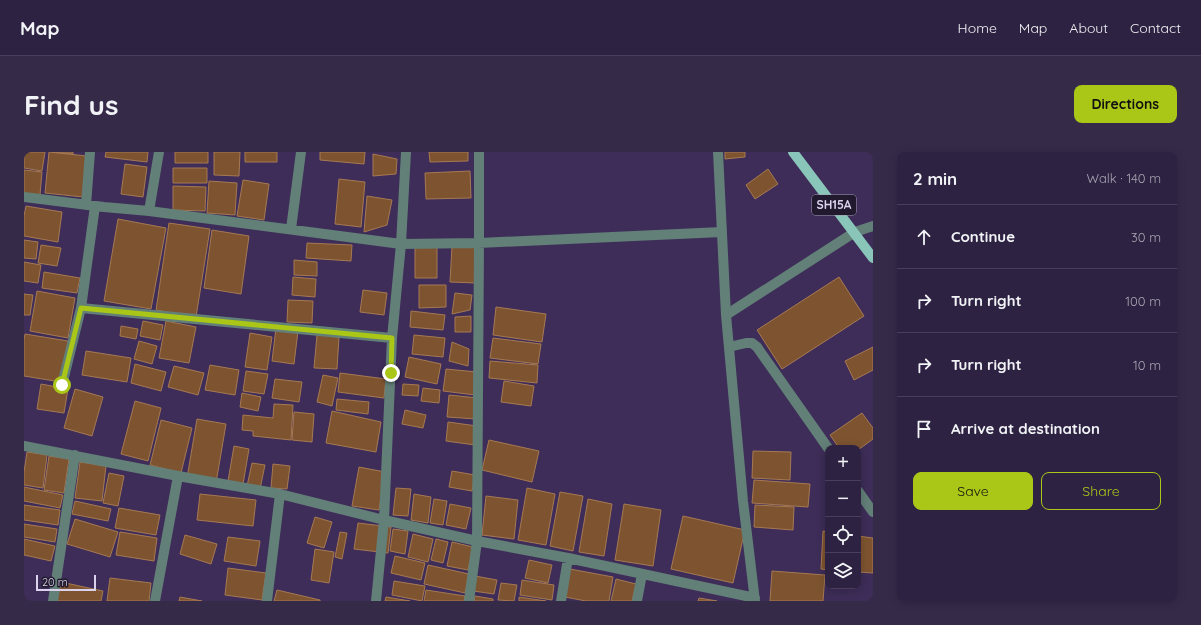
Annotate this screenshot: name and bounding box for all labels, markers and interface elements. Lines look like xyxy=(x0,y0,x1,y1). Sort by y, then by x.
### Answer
text: Map xyxy=(20,16,59,40)
text: Home xyxy=(958,19,997,37)
text: Map xyxy=(1019,19,1047,37)
text: About xyxy=(1069,19,1108,37)
text: Contact xyxy=(1130,19,1181,37)
button: Directions xyxy=(1074,85,1177,123)
text: Find us xyxy=(24,87,118,122)
text: 2 min xyxy=(913,168,957,189)
text: Walk · 140 m xyxy=(1086,170,1161,186)
road number: SH15A xyxy=(812,195,856,215)
icon: ahead xyxy=(913,226,935,248)
text: Continue xyxy=(951,227,1015,246)
text: 30 m xyxy=(1131,229,1161,245)
icon: right xyxy=(913,290,935,312)
text: Turn right xyxy=(951,291,1022,310)
text: 100 m xyxy=(1125,293,1161,309)
icon: right xyxy=(913,354,935,376)
text: Turn right xyxy=(951,355,1022,374)
text: 10 m xyxy=(1133,357,1161,373)
route end xyxy=(382,364,400,382)
route start xyxy=(53,376,71,394)
icon: arrive xyxy=(913,418,935,440)
text: Arrive at destination xyxy=(951,419,1100,438)
map controls xyxy=(825,445,861,589)
button: + xyxy=(825,445,861,481)
button: Save xyxy=(913,472,1033,510)
button: Share xyxy=(1041,472,1161,510)
button: − xyxy=(825,481,861,517)
button: locate xyxy=(825,517,861,553)
button: layers xyxy=(825,553,861,589)
scale bar xyxy=(36,573,96,592)
text: 20 m xyxy=(42,575,68,589)

